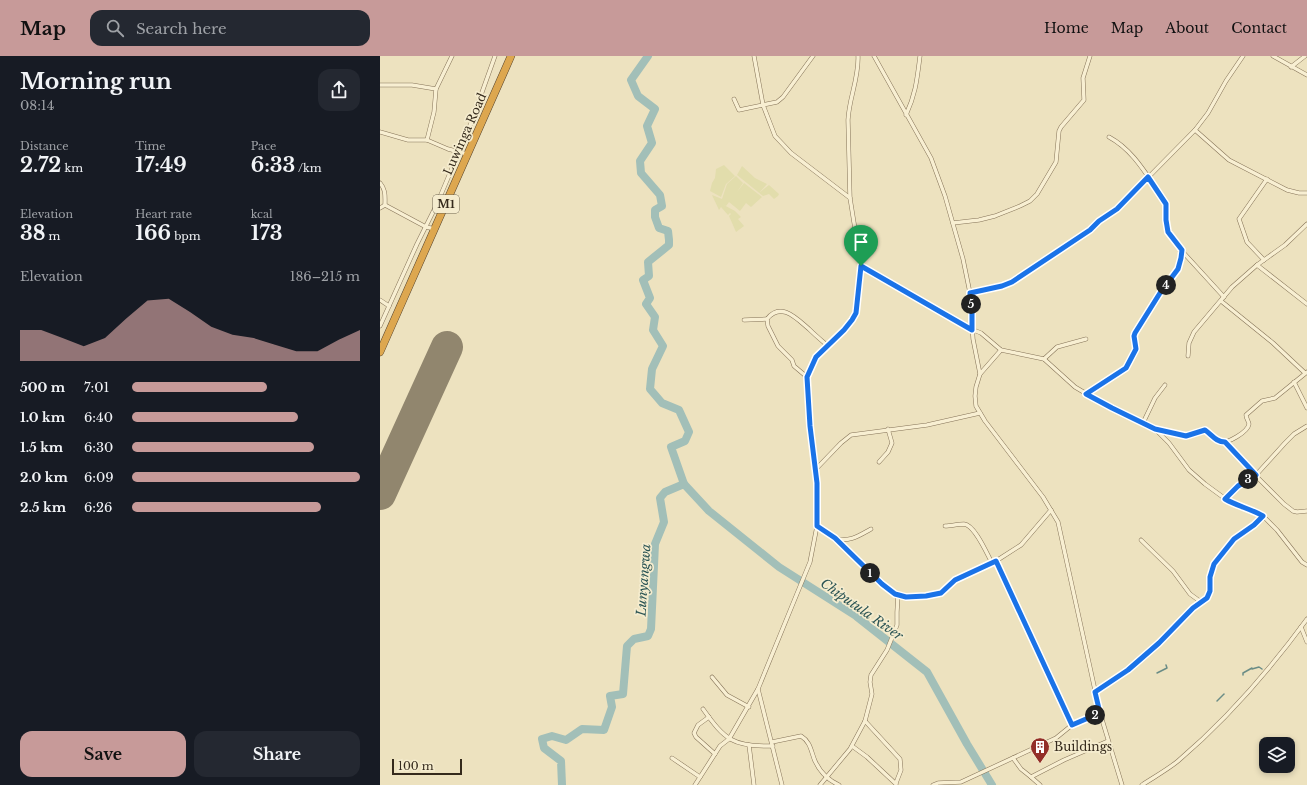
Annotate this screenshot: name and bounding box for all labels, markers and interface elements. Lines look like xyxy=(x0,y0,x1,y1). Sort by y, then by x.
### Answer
search box xyxy=(90,10,370,46)
text: Map xyxy=(20,17,66,40)
icon: search xyxy=(104,17,126,39)
text: Search here xyxy=(136,19,227,38)
text: Home xyxy=(1044,19,1089,37)
text: Map xyxy=(1111,19,1143,37)
text: About xyxy=(1165,19,1209,37)
text: Contact xyxy=(1231,19,1287,37)
text: Morning run xyxy=(20,68,172,95)
button: share xyxy=(318,69,360,111)
street label: Luwinga Road xyxy=(440,90,489,177)
text: 08:14 xyxy=(20,97,54,114)
text: Distance xyxy=(20,139,69,153)
text: Time xyxy=(135,139,166,153)
text: Pace xyxy=(251,139,276,153)
text: 2.72 xyxy=(20,153,61,177)
text: 17:49 xyxy=(135,153,187,177)
text: 6:33 xyxy=(251,153,295,177)
text: km xyxy=(61,161,83,175)
text: /km xyxy=(295,161,322,175)
road number: M1 xyxy=(433,195,459,213)
text: Elevation xyxy=(20,207,73,221)
text: Heart rate xyxy=(135,207,192,221)
text: kcal xyxy=(251,207,273,221)
text: 38 xyxy=(20,221,45,245)
text: 166 xyxy=(135,221,171,245)
text: 173 xyxy=(251,221,282,245)
pin xyxy=(844,225,878,266)
text: m xyxy=(45,229,60,243)
text: bpm xyxy=(171,229,201,243)
icon: arrive xyxy=(850,231,872,253)
text: Elevation xyxy=(20,268,83,285)
text: 186–215 m xyxy=(290,268,360,285)
pin: 4 xyxy=(1156,275,1176,295)
text: 4 xyxy=(1162,278,1170,292)
pin: 5 xyxy=(961,294,981,314)
text: 5 xyxy=(968,297,974,311)
text: 500 m xyxy=(20,379,65,396)
text: 7:01 xyxy=(84,379,109,396)
text: 1.0 km xyxy=(20,409,65,426)
text: 6:40 xyxy=(84,409,113,426)
text: 1.5 km xyxy=(20,439,63,456)
text: 6:30 xyxy=(84,439,113,456)
text: 2.0 km xyxy=(20,469,68,486)
text: 6:09 xyxy=(84,469,114,486)
pin: 3 xyxy=(1238,469,1258,489)
text: 3 xyxy=(1244,472,1252,486)
text: 2.5 km xyxy=(20,499,66,516)
text: 6:26 xyxy=(84,499,112,516)
water label: Lunyangwa xyxy=(632,543,655,618)
pin: 1 xyxy=(860,563,880,583)
text: 1 xyxy=(868,566,872,580)
water label: Chiputula River xyxy=(817,575,907,645)
pin: 2 xyxy=(1085,705,1105,725)
text: 2 xyxy=(1091,708,1099,722)
button: Save xyxy=(20,731,186,777)
button: Share xyxy=(194,731,360,777)
building icon: Buildings xyxy=(1029,736,1051,764)
map controls xyxy=(1259,737,1295,773)
button: layers xyxy=(1259,737,1295,773)
place label: Buildings xyxy=(1054,739,1112,754)
scale bar xyxy=(392,757,462,776)
text: 100 m xyxy=(398,759,434,773)

